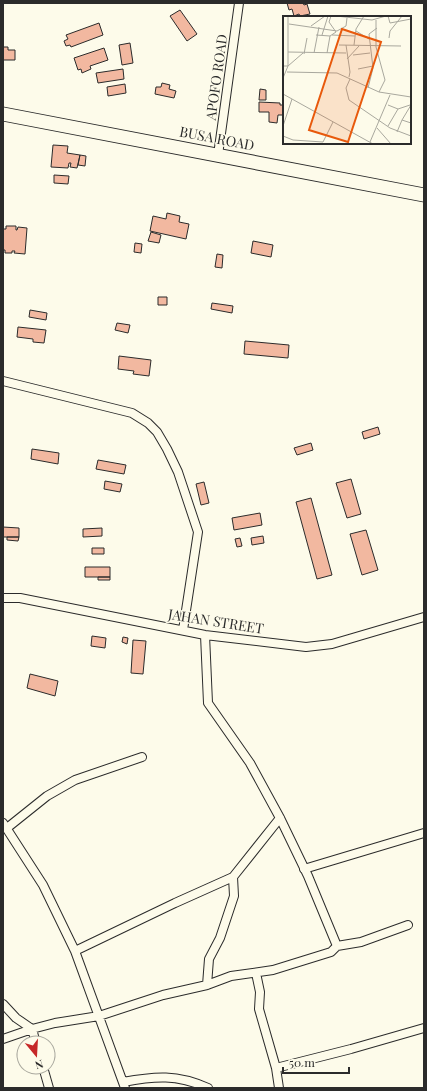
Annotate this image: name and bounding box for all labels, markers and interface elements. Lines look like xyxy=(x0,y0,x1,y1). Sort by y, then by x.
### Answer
inset map xyxy=(283,16,411,144)
street label: APOFO ROAD xyxy=(200,33,231,122)
street label: BUSA ROAD xyxy=(178,121,256,155)
street label: JAHAN STREET xyxy=(166,604,265,638)
north arrow xyxy=(16,1035,56,1075)
scale bar xyxy=(283,1049,349,1075)
text: 50 m xyxy=(289,1054,315,1070)
text: N xyxy=(33,1057,45,1073)

